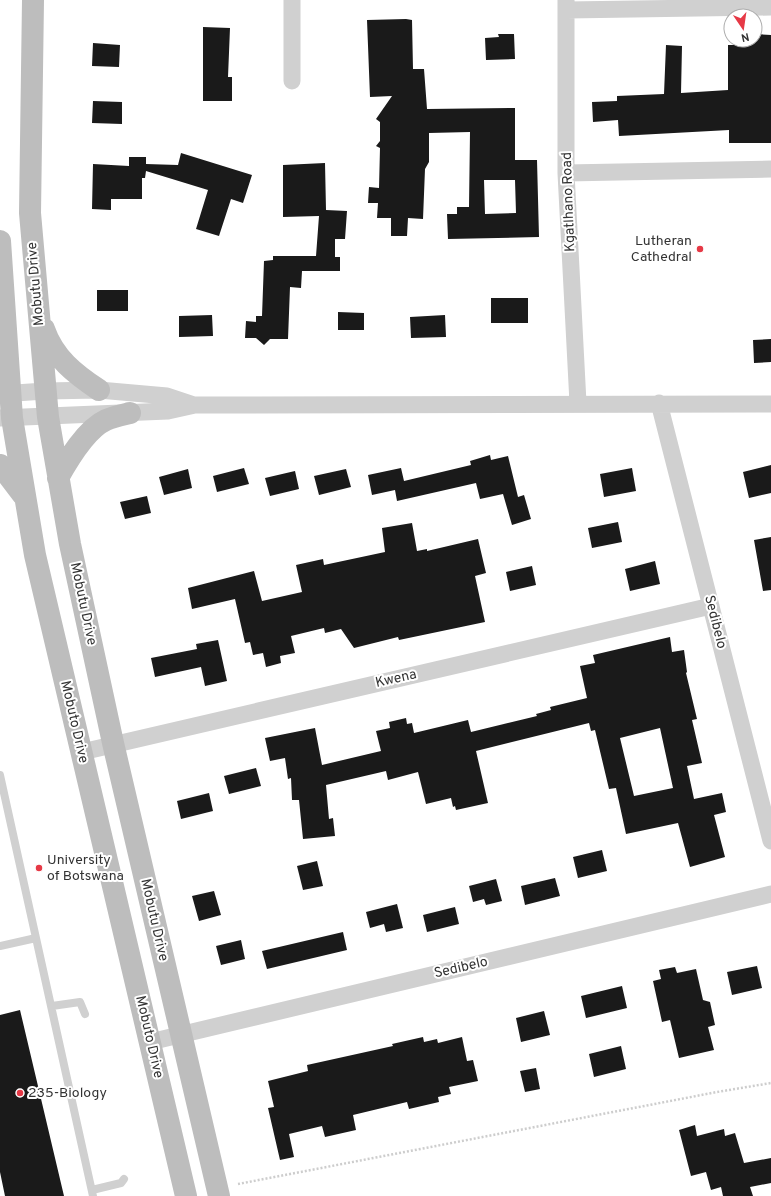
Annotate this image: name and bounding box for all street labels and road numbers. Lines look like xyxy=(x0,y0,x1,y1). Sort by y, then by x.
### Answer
street label: Kgatlhano Road xyxy=(559,152,579,252)
street label: Mobutu Drive xyxy=(24,241,48,327)
street label: Mobutu Drive xyxy=(66,561,100,647)
street label: Sedibelo xyxy=(700,594,730,651)
street label: Kwena xyxy=(374,666,418,692)
street label: Mobuto Drive xyxy=(56,679,92,765)
street label: Mobutu Drive xyxy=(136,877,172,963)
street label: Sedibelo xyxy=(433,954,490,982)
street label: Mobuto Drive xyxy=(131,994,167,1080)

